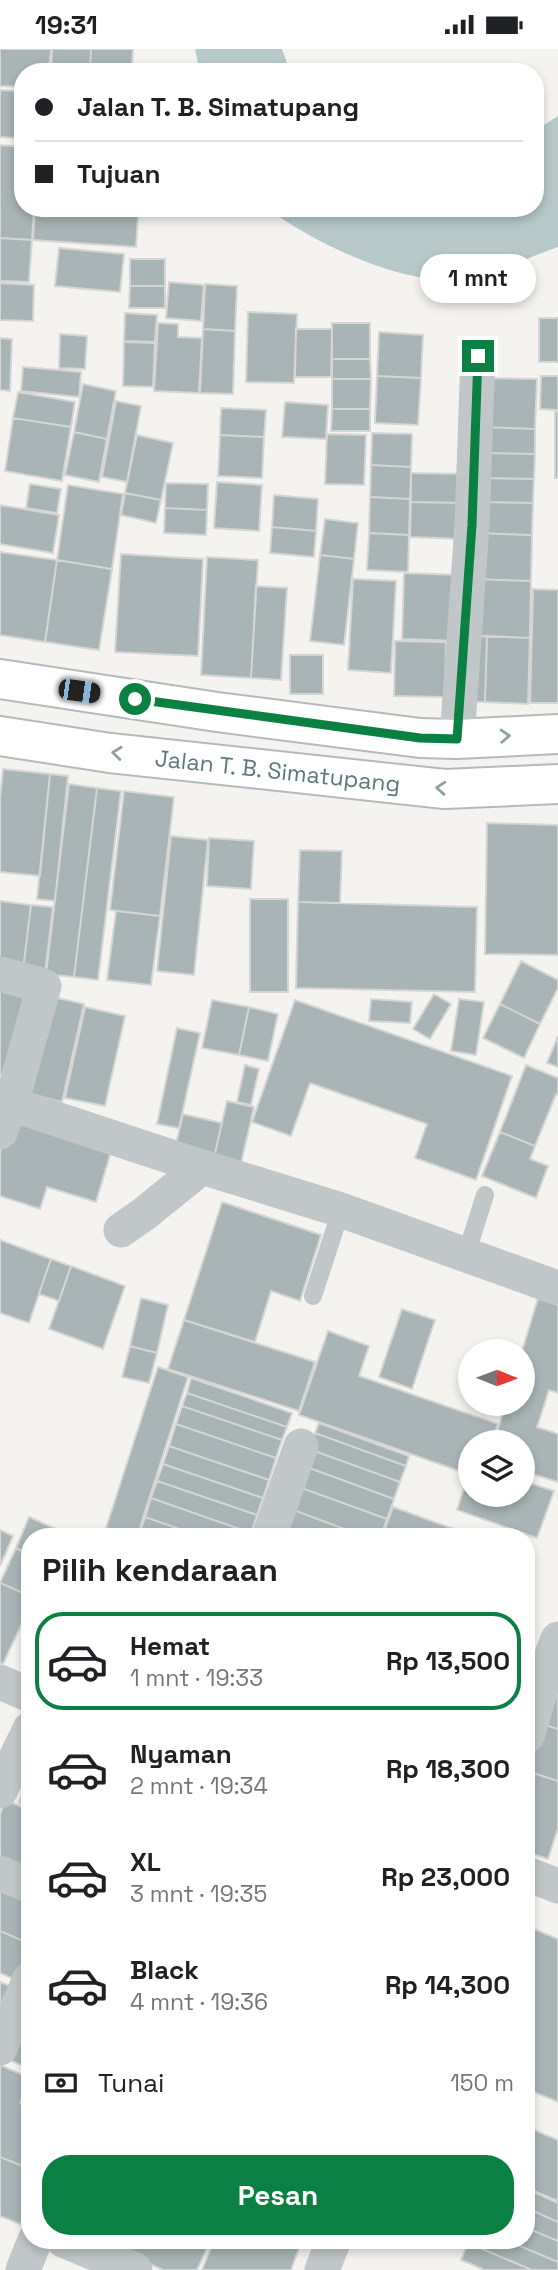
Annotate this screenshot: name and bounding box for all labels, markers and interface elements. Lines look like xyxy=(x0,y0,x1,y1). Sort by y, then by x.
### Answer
text: 19:31 xyxy=(35,8,98,42)
text: Jalan T. B. Simatupang xyxy=(77,90,359,124)
text: Tujuan xyxy=(77,157,160,191)
callout: 1 mnt xyxy=(420,254,536,303)
text: 1 mnt xyxy=(448,263,508,293)
route end xyxy=(462,340,494,372)
car xyxy=(57,678,102,704)
route start xyxy=(119,683,151,715)
one-way arrow xyxy=(500,729,511,744)
street label: Jalan T. B. Simatupang xyxy=(153,743,402,799)
one-way arrow xyxy=(111,746,123,761)
one-way arrow xyxy=(435,781,446,796)
north arrow xyxy=(458,1339,536,1416)
map controls xyxy=(458,1339,535,1507)
button: layers xyxy=(458,1430,535,1507)
text: Pilih kendaraan xyxy=(42,1550,278,1590)
text: Hemat xyxy=(130,1629,210,1663)
icon: car xyxy=(46,1630,109,1693)
text: Rp 13,500 xyxy=(386,1644,510,1678)
text: 1 mnt · 19:33 xyxy=(130,1663,263,1693)
text: Nyaman xyxy=(130,1737,232,1771)
icon: car xyxy=(46,1738,109,1801)
text: Rp 18,300 xyxy=(386,1752,510,1786)
text: 2 mnt · 19:34 xyxy=(130,1771,268,1801)
text: XL xyxy=(130,1845,161,1879)
icon: car xyxy=(46,1846,109,1909)
text: Rp 23,000 xyxy=(381,1860,510,1894)
text: 3 mnt · 19:35 xyxy=(130,1879,267,1909)
text: Black xyxy=(130,1953,199,1987)
icon: car xyxy=(46,1954,109,2017)
text: Rp 14,300 xyxy=(385,1968,510,2002)
text: 4 mnt · 19:36 xyxy=(130,1987,268,2017)
icon: cash xyxy=(42,2064,80,2102)
text: Tunai xyxy=(98,2066,164,2100)
text: 150 m xyxy=(450,2068,514,2098)
button: Pesan xyxy=(42,2155,514,2235)

